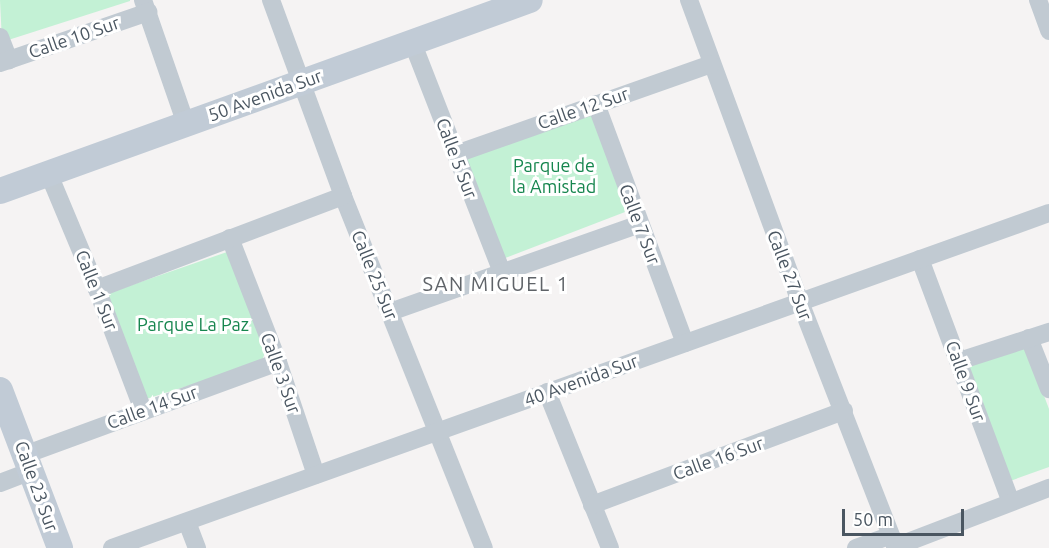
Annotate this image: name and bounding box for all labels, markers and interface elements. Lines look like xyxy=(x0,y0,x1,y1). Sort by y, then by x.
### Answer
street label: Calle 10 Sur xyxy=(26,11,122,63)
street label: 50 Avenida Sur xyxy=(205,64,325,126)
street label: Calle 12 Sur xyxy=(535,82,631,134)
street label: Calle 5 Sur xyxy=(432,115,482,201)
park label: Parque de la Amistad xyxy=(512,155,596,198)
street label: Calle 7 Sur xyxy=(615,181,665,267)
street label: Calle 25 Sur xyxy=(347,227,403,323)
street label: Calle 27 Sur xyxy=(763,227,817,323)
street label: Calle 1 Sur xyxy=(71,247,123,333)
district label: SAN MIGUEL 1 xyxy=(422,271,570,295)
park label: Parque La Paz xyxy=(137,313,249,335)
street label: Calle 3 Sur xyxy=(256,330,306,416)
street label: Calle 9 Sur xyxy=(941,338,991,424)
street label: 40 Avenida Sur xyxy=(521,349,641,411)
street label: Calle 14 Sur xyxy=(104,381,200,433)
street label: Calle 16 Sur xyxy=(670,432,766,484)
street label: Calle 23 Sur xyxy=(11,438,63,534)
scale bar xyxy=(845,497,966,535)
text: 50 m xyxy=(853,509,893,529)

